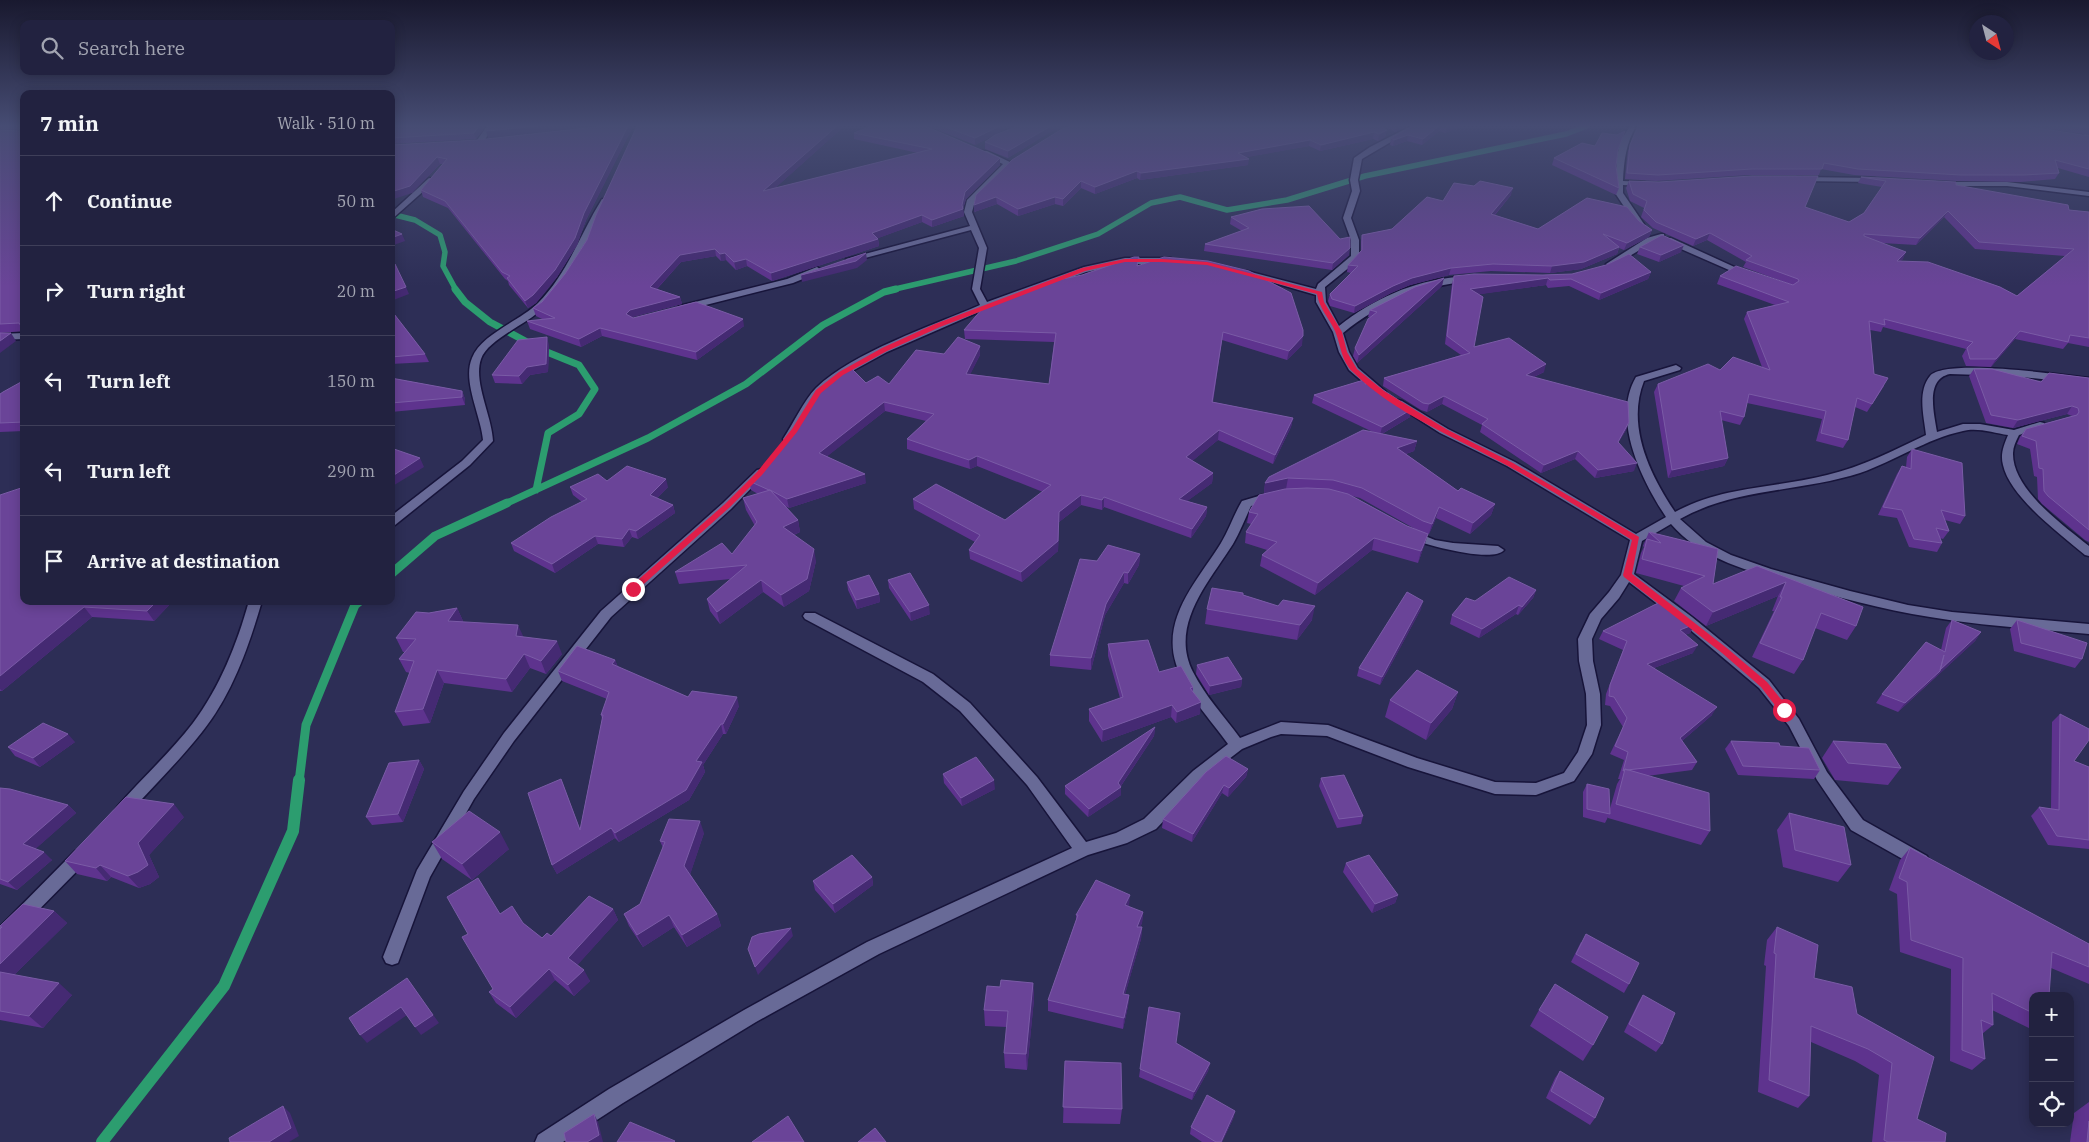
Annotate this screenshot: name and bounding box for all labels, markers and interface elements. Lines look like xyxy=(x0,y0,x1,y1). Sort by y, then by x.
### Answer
north arrow xyxy=(1969,15,2014,60)
search box xyxy=(20,20,395,75)
icon: search xyxy=(38,34,66,62)
text: Search here xyxy=(78,36,185,60)
text: 7 min xyxy=(40,109,99,137)
text: Walk · 510 m xyxy=(277,113,375,133)
icon: ahead xyxy=(40,187,68,215)
text: Continue xyxy=(87,189,172,213)
text: 50 m xyxy=(337,191,375,211)
icon: right xyxy=(40,277,68,305)
text: Turn right xyxy=(87,279,185,303)
text: 20 m xyxy=(337,281,375,301)
icon: left xyxy=(40,367,68,395)
text: Turn left xyxy=(87,369,170,393)
text: 150 m xyxy=(327,371,375,391)
icon: left xyxy=(40,457,68,485)
text: Turn left xyxy=(87,459,170,483)
text: 290 m xyxy=(327,461,375,481)
icon: arrive xyxy=(40,547,68,575)
text: Arrive at destination xyxy=(87,549,280,573)
route end xyxy=(622,578,645,601)
route start xyxy=(1773,699,1796,722)
map controls xyxy=(2029,992,2074,1127)
button: + xyxy=(2029,992,2074,1037)
button: − xyxy=(2029,1037,2074,1082)
button: locate xyxy=(2029,1082,2074,1127)

